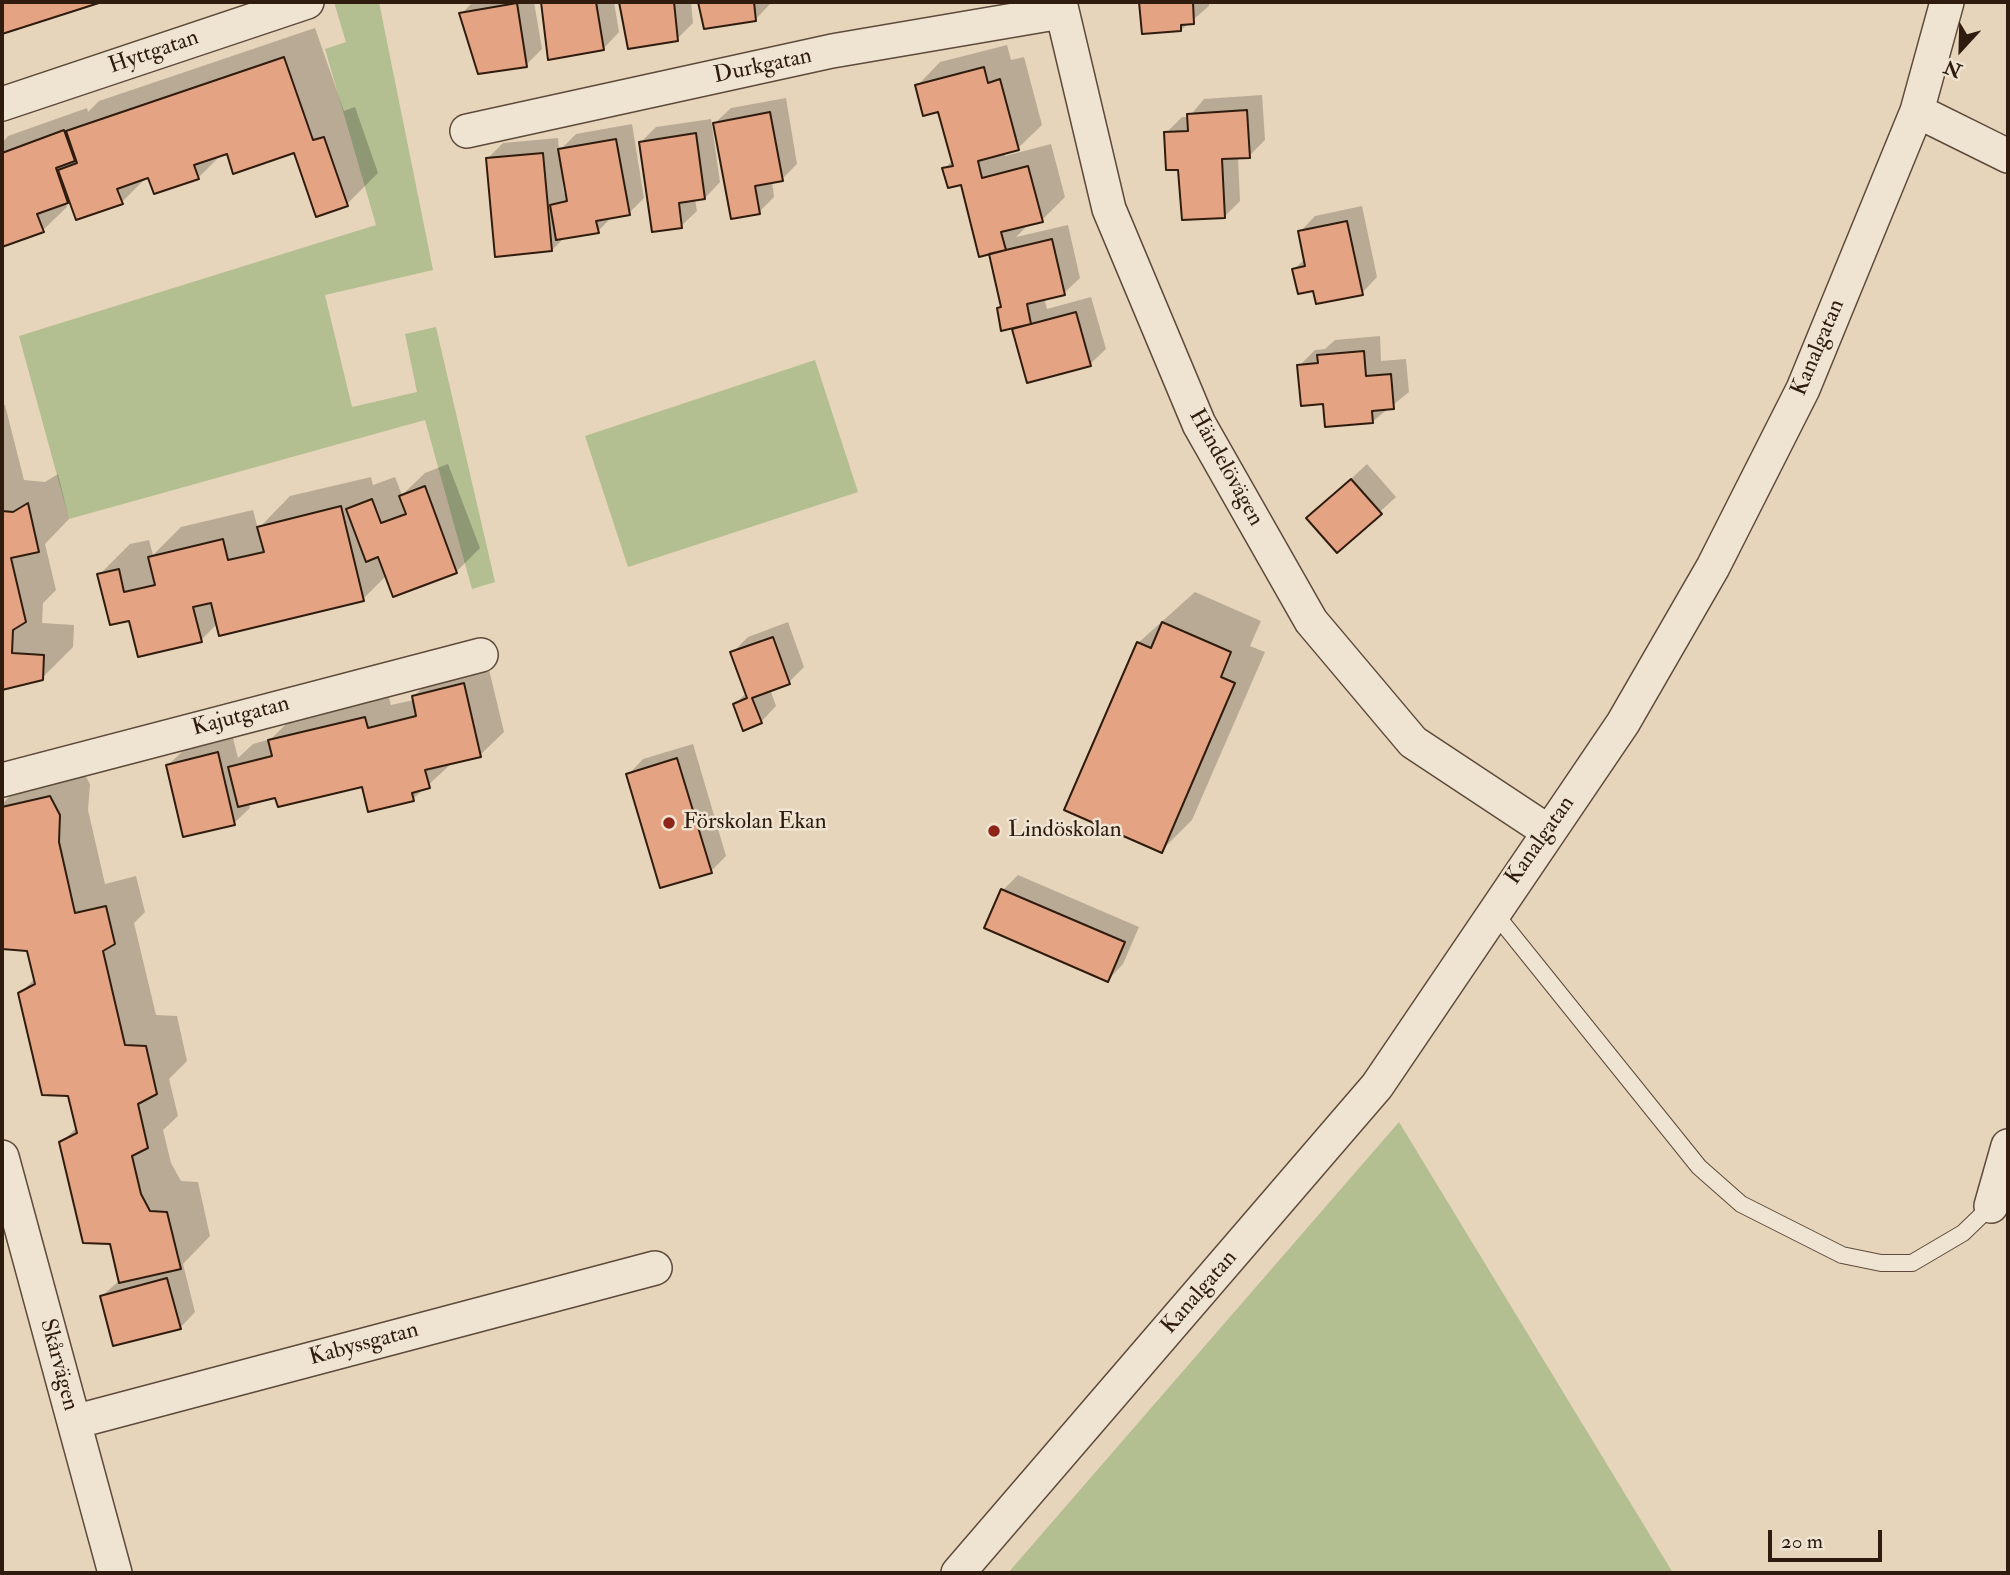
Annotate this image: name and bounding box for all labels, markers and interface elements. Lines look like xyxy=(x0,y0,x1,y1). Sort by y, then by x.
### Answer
north arrow xyxy=(1926,14,1996,84)
street label: Hyttgatan xyxy=(105,25,203,81)
street label: Durkgatan xyxy=(711,43,815,91)
text: N xyxy=(1941,54,1966,83)
street label: Kanalgatan xyxy=(1786,296,1852,400)
street label: Händelövägen xyxy=(1181,405,1269,531)
street label: Kajutgatan xyxy=(189,691,293,743)
street label: Kanalgatan xyxy=(1500,791,1582,891)
place label: Förskolan Ekan xyxy=(683,809,827,837)
marker: Förskolan Ekan xyxy=(661,815,677,831)
place label: Lindöskolan xyxy=(1008,817,1122,845)
marker: Lindöskolan xyxy=(986,823,1002,839)
street label: Kanalgatan xyxy=(1156,1245,1244,1341)
street label: Skårvägen xyxy=(33,1316,83,1414)
street label: Kabyssgatan xyxy=(306,1317,422,1373)
scale bar xyxy=(1772,1516,1886,1560)
text: 20 m xyxy=(1781,1528,1823,1555)

